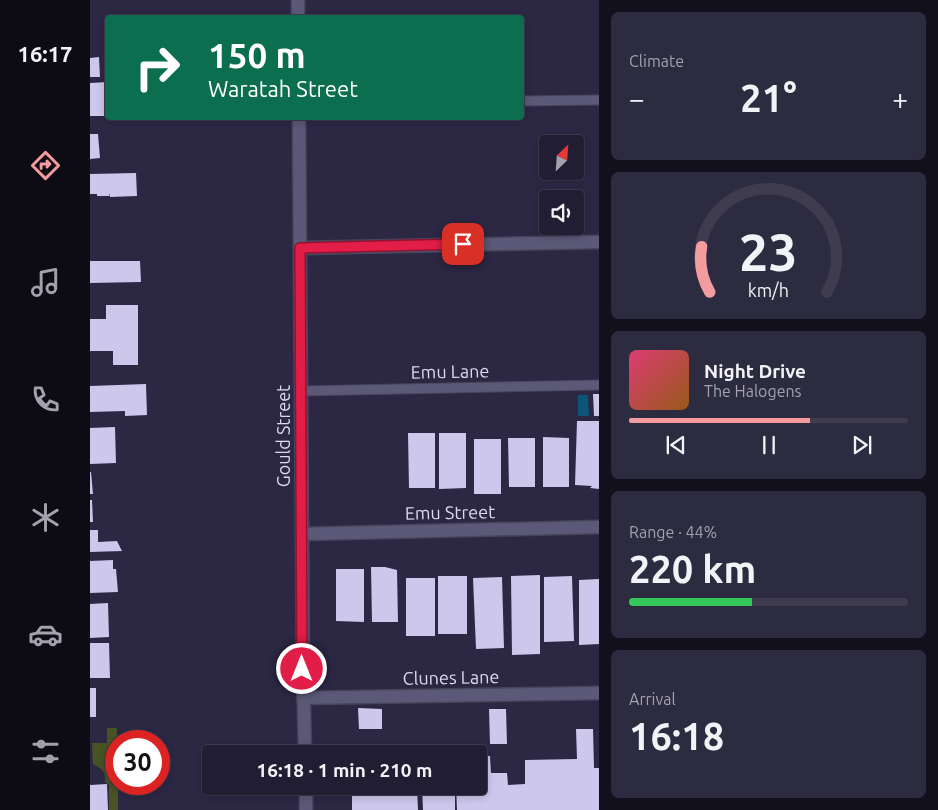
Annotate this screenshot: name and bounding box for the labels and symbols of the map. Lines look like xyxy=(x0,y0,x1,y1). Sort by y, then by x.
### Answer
north arrow xyxy=(539,135,584,180)
pin xyxy=(442,223,484,265)
street label: Emu Lane xyxy=(410,360,489,382)
street label: Gould Street xyxy=(273,385,293,487)
street label: Emu Street xyxy=(405,501,495,523)
position arrow xyxy=(275,642,327,694)
street label: Clunes Lane xyxy=(402,666,500,688)
speed limit sign: 30 xyxy=(105,730,170,795)

